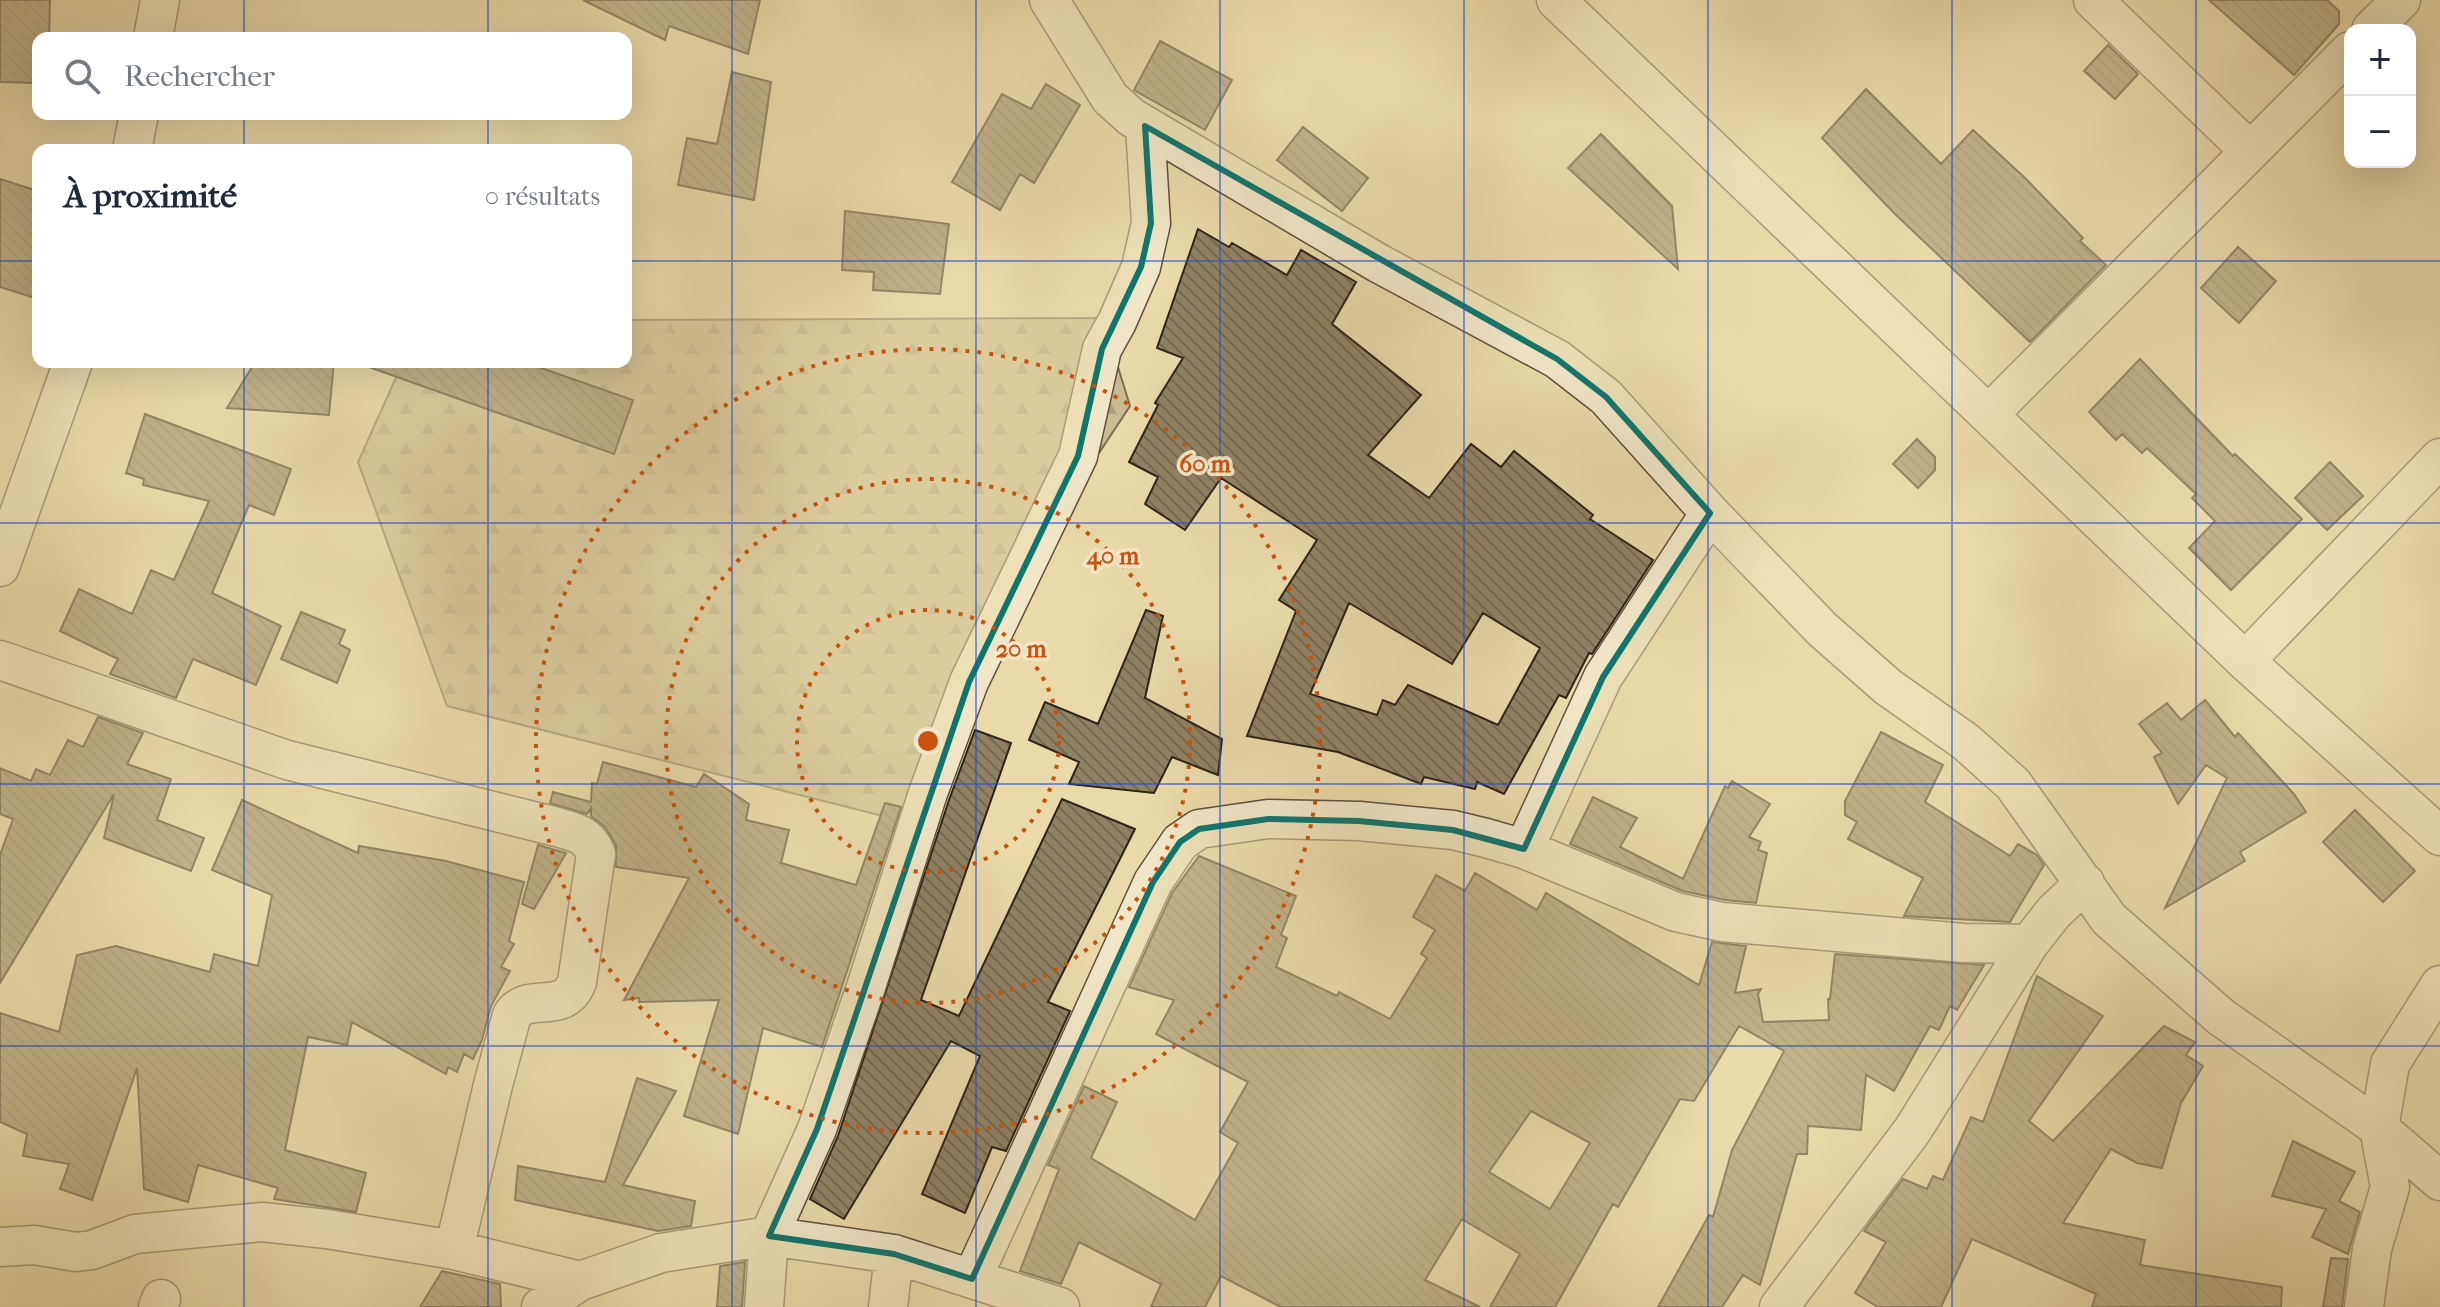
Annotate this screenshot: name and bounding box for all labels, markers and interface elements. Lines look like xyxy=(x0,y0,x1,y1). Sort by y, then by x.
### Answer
map controls xyxy=(2344,24,2416,168)
button: + xyxy=(2344,24,2416,96)
search box xyxy=(32,32,632,120)
icon: search xyxy=(60,54,104,98)
text: Rechercher xyxy=(124,59,275,94)
button: − xyxy=(2344,96,2416,168)
text: À proximité xyxy=(64,176,237,216)
text: 0 résultats xyxy=(485,181,600,212)
text: 60 m xyxy=(1179,450,1232,478)
text: 40 m xyxy=(1086,542,1140,571)
text: 20 m xyxy=(996,635,1047,663)
centre of rings xyxy=(914,727,942,755)

